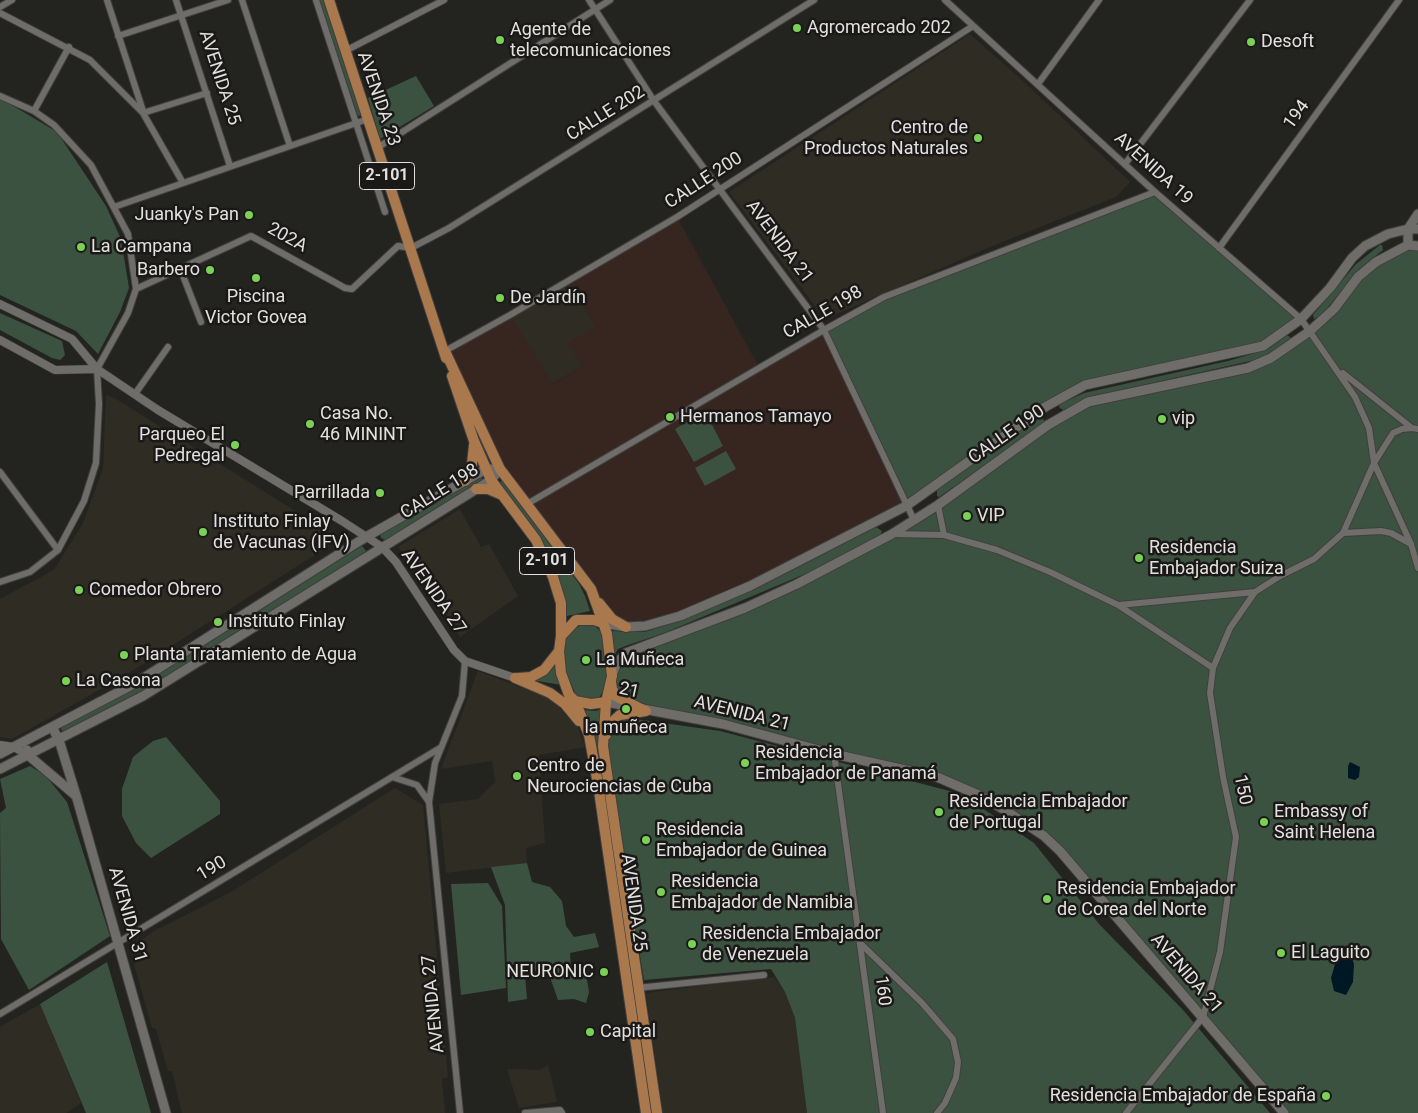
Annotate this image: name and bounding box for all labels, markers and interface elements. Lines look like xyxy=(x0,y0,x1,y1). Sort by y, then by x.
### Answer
place label: Agromercado 202 xyxy=(807,17,951,39)
place label: Agente de telecomunicaciones xyxy=(510,19,671,62)
marker: Agromercado 202 xyxy=(791,22,803,34)
street label: AVENIDA 25 xyxy=(194,28,244,128)
place label: Desoft xyxy=(1261,31,1314,53)
marker: Agente de telecomunicaciones xyxy=(494,34,506,46)
marker: Desoft xyxy=(1245,36,1257,48)
street label: AVENIDA 23 xyxy=(352,49,404,149)
street label: CALLE 202 xyxy=(563,82,649,146)
street label: 194 xyxy=(1279,96,1315,134)
place label: Centro de Productos Naturales xyxy=(804,117,968,160)
street label: AVENIDA 19 xyxy=(1109,128,1197,210)
marker: Centro de Productos Naturales xyxy=(972,132,984,144)
street label: CALLE 200 xyxy=(661,148,747,214)
road number: 2-101 xyxy=(360,162,414,190)
street label: AVENIDA 21 xyxy=(741,196,817,288)
place label: Juanky's Pan xyxy=(134,204,239,226)
marker: Juanky's Pan xyxy=(243,209,255,221)
street label: 202A xyxy=(263,218,311,258)
place label: La Campana xyxy=(91,236,192,258)
marker: La Campana xyxy=(75,241,87,253)
place label: Barbero xyxy=(137,259,200,281)
marker: Barbero xyxy=(204,264,216,276)
marker: Piscina Victor Govea xyxy=(250,272,262,284)
street label: CALLE 198 xyxy=(780,282,866,344)
place label: Piscina Victor Govea xyxy=(205,286,307,328)
place label: De Jardín xyxy=(510,287,586,309)
marker: De Jardín xyxy=(494,292,506,304)
street label: CALLE 190 xyxy=(965,401,1049,469)
place label: Casa No. 46 MININT xyxy=(320,403,406,446)
place label: Hermanos Tamayo xyxy=(680,406,832,428)
place label: vip xyxy=(1172,408,1195,430)
marker: Hermanos Tamayo xyxy=(664,411,676,423)
marker: vip xyxy=(1156,413,1168,425)
marker: Casa No. 46 MININT xyxy=(304,418,316,430)
place label: Parqueo El Pedregal xyxy=(139,424,225,466)
marker: Parqueo El Pedregal xyxy=(229,439,241,451)
street label: CALLE 198 xyxy=(397,460,483,524)
place label: Parrillada xyxy=(294,482,370,504)
marker: Parrillada xyxy=(374,487,386,499)
place label: VIP xyxy=(977,505,1005,527)
marker: VIP xyxy=(961,510,973,522)
place label: Instituto Finlay de Vacunas (IFV) xyxy=(213,511,350,554)
marker: Instituto Finlay de Vacunas (IFV) xyxy=(197,526,209,538)
place label: Residencia Embajador Suiza xyxy=(1149,537,1284,580)
street label: AVENIDA 27 xyxy=(396,545,470,639)
road number: 2-101 xyxy=(520,548,574,574)
marker: Residencia Embajador Suiza xyxy=(1133,552,1145,564)
place label: Comedor Obrero xyxy=(89,579,221,601)
marker: Comedor Obrero xyxy=(73,584,85,596)
place label: Instituto Finlay xyxy=(228,611,345,633)
marker: Instituto Finlay xyxy=(212,616,224,628)
place label: Planta Tratamiento de Agua xyxy=(134,644,357,666)
marker: Planta Tratamiento de Agua xyxy=(118,649,130,661)
place label: La Muñeca xyxy=(596,649,684,671)
marker: La Muñeca xyxy=(580,654,592,666)
place label: La Casona xyxy=(76,670,161,692)
marker: La Casona xyxy=(60,675,72,687)
street label: 21 xyxy=(617,678,641,704)
street label: AVENIDA 21 xyxy=(692,692,792,736)
marker: la muñeca xyxy=(620,703,632,715)
place label: la muñeca xyxy=(584,717,668,739)
place label: Residencia Embajador de Panamá xyxy=(755,742,937,784)
place label: Centro de Neurociencias de Cuba xyxy=(527,755,712,798)
marker: Residencia Embajador de Panamá xyxy=(739,757,751,769)
marker: Centro de Neurociencias de Cuba xyxy=(511,770,523,782)
street label: 150 xyxy=(1228,773,1256,807)
place label: Residencia Embajador de Portugal xyxy=(949,791,1128,834)
place label: Embassy of Saint Helena xyxy=(1274,801,1375,844)
marker: Residencia Embajador de Portugal xyxy=(933,806,945,818)
marker: Embassy of Saint Helena xyxy=(1258,816,1270,828)
place label: Residencia Embajador de Guinea xyxy=(656,819,827,862)
marker: Residencia Embajador de Guinea xyxy=(640,834,652,846)
street label: 190 xyxy=(193,852,231,886)
street label: AVENIDA 25 xyxy=(615,853,651,953)
street label: AVENIDA 31 xyxy=(103,865,151,965)
place label: Residencia Embajador de Namibia xyxy=(671,871,853,914)
place label: Residencia Embajador de Corea del Norte xyxy=(1057,878,1236,921)
marker: Residencia Embajador de Namibia xyxy=(655,886,667,898)
marker: Residencia Embajador de Corea del Norte xyxy=(1041,893,1053,905)
place label: Residencia Embajador de Venezuela xyxy=(702,923,881,966)
street label: AVENIDA 21 xyxy=(1146,930,1226,1018)
marker: Residencia Embajador de Venezuela xyxy=(686,938,698,950)
place label: El Laguito xyxy=(1291,942,1370,964)
marker: El Laguito xyxy=(1275,947,1287,959)
street label: AVENIDA 27 xyxy=(418,954,450,1054)
place label: NEURONIC xyxy=(506,961,594,983)
marker: NEURONIC xyxy=(598,966,610,978)
street label: 160 xyxy=(869,975,895,1007)
place label: Capital xyxy=(600,1021,656,1043)
marker: Capital xyxy=(584,1026,596,1038)
place label: Residencia Embajador de España xyxy=(1050,1085,1316,1107)
marker: Residencia Embajador de España xyxy=(1320,1090,1332,1102)

